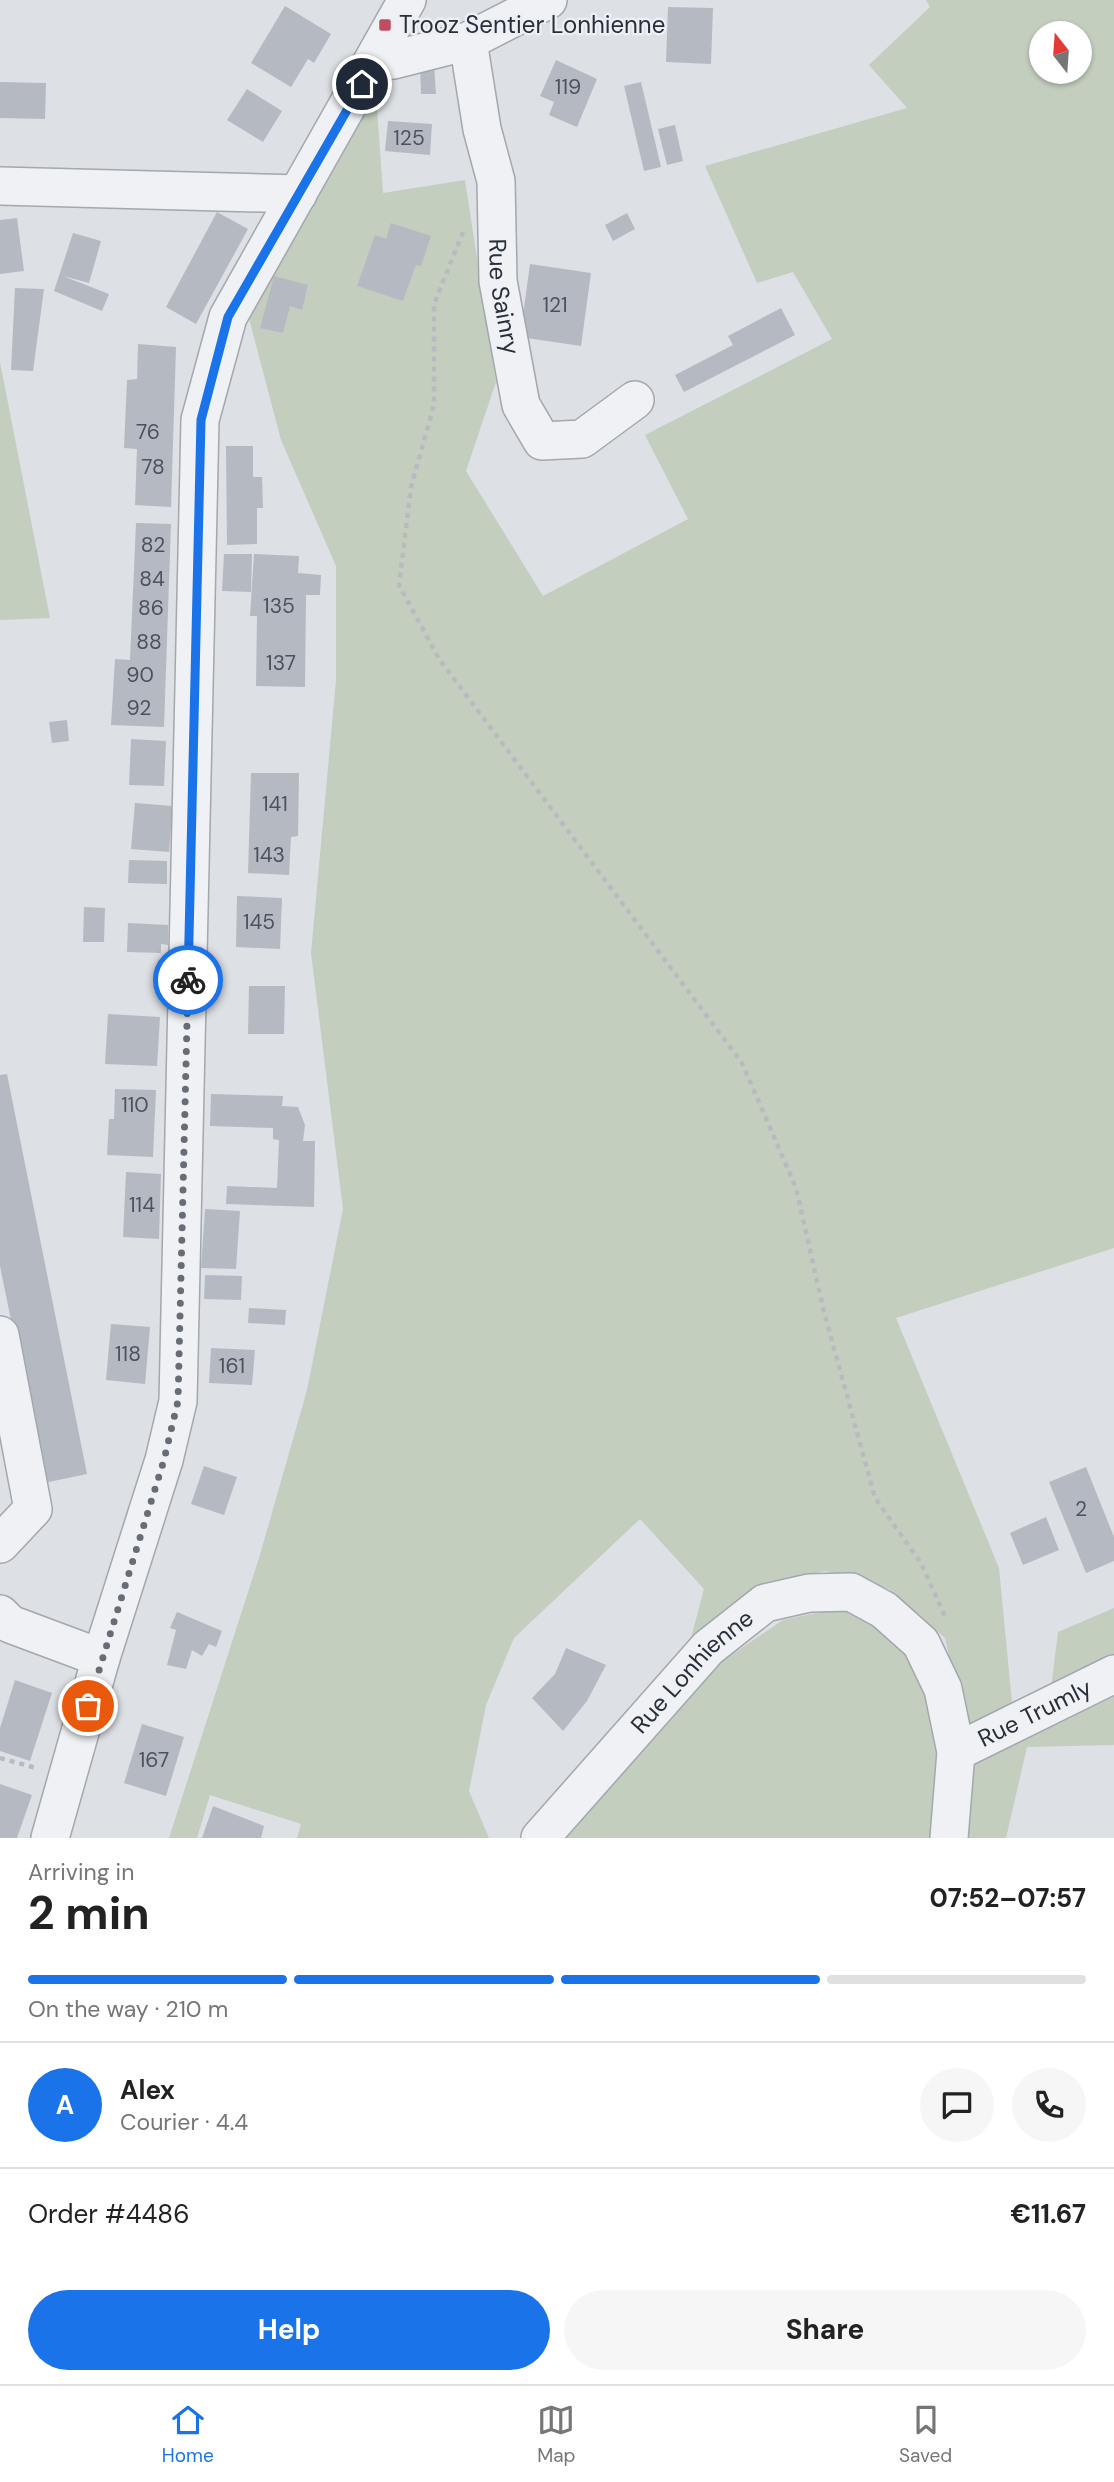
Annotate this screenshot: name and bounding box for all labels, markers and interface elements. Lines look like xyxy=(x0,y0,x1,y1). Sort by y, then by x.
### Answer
place label: Trooz Sentier Lonhienne xyxy=(399,9,665,40)
marker: Trooz Sentier Lonhienne xyxy=(377,17,393,33)
north arrow xyxy=(1029,21,1092,84)
map controls xyxy=(1029,21,1092,84)
pin xyxy=(332,54,392,114)
icon: home xyxy=(343,65,381,103)
house number: 119 xyxy=(555,73,581,101)
house number: 125 xyxy=(393,124,425,152)
street label: Rue Sainry xyxy=(482,238,527,357)
house number: 121 xyxy=(542,291,568,319)
house number: 76 xyxy=(136,418,160,446)
house number: 78 xyxy=(141,453,165,481)
house number: 82 xyxy=(141,531,165,559)
house number: 84 xyxy=(139,565,165,593)
house number: 135 xyxy=(263,592,295,620)
house number: 86 xyxy=(138,594,164,622)
house number: 88 xyxy=(136,628,162,656)
house number: 137 xyxy=(266,649,296,677)
house number: 90 xyxy=(126,661,154,689)
house number: 92 xyxy=(127,694,151,722)
house number: 141 xyxy=(262,790,288,818)
house number: 143 xyxy=(253,841,285,869)
house number: 145 xyxy=(243,908,275,936)
courier xyxy=(153,945,223,1015)
icon: bike xyxy=(169,961,207,999)
house number: 110 xyxy=(121,1091,149,1119)
house number: 114 xyxy=(129,1191,155,1219)
house number: 118 xyxy=(115,1340,141,1368)
house number: 161 xyxy=(219,1352,245,1380)
house number: 2 xyxy=(1075,1495,1087,1523)
street label: Rue Lonhienne xyxy=(624,1602,759,1740)
street label: Rue Trumly xyxy=(973,1671,1097,1754)
pin xyxy=(58,1676,118,1736)
icon: bag xyxy=(69,1687,107,1725)
house number: 167 xyxy=(139,1746,169,1774)
text: Arriving in xyxy=(28,1857,134,1887)
text: 07:52–07:57 xyxy=(930,1881,1086,1915)
text: 2 min xyxy=(28,1883,150,1943)
text: On the way · 210 m xyxy=(28,1994,228,2024)
button: chat xyxy=(920,2068,994,2142)
button: phone xyxy=(1012,2068,1086,2142)
text: Alex xyxy=(120,2073,175,2107)
text: A xyxy=(56,2088,74,2122)
text: Courier · 4.4 xyxy=(120,2107,248,2137)
text: Order #4486 xyxy=(28,2197,189,2231)
text: €11.67 xyxy=(1011,2197,1086,2231)
button: Help xyxy=(28,2290,550,2370)
button: Share xyxy=(564,2290,1086,2370)
tab: Home xyxy=(162,2401,214,2468)
tab: Map xyxy=(537,2401,575,2468)
tab: Saved xyxy=(899,2401,952,2468)

